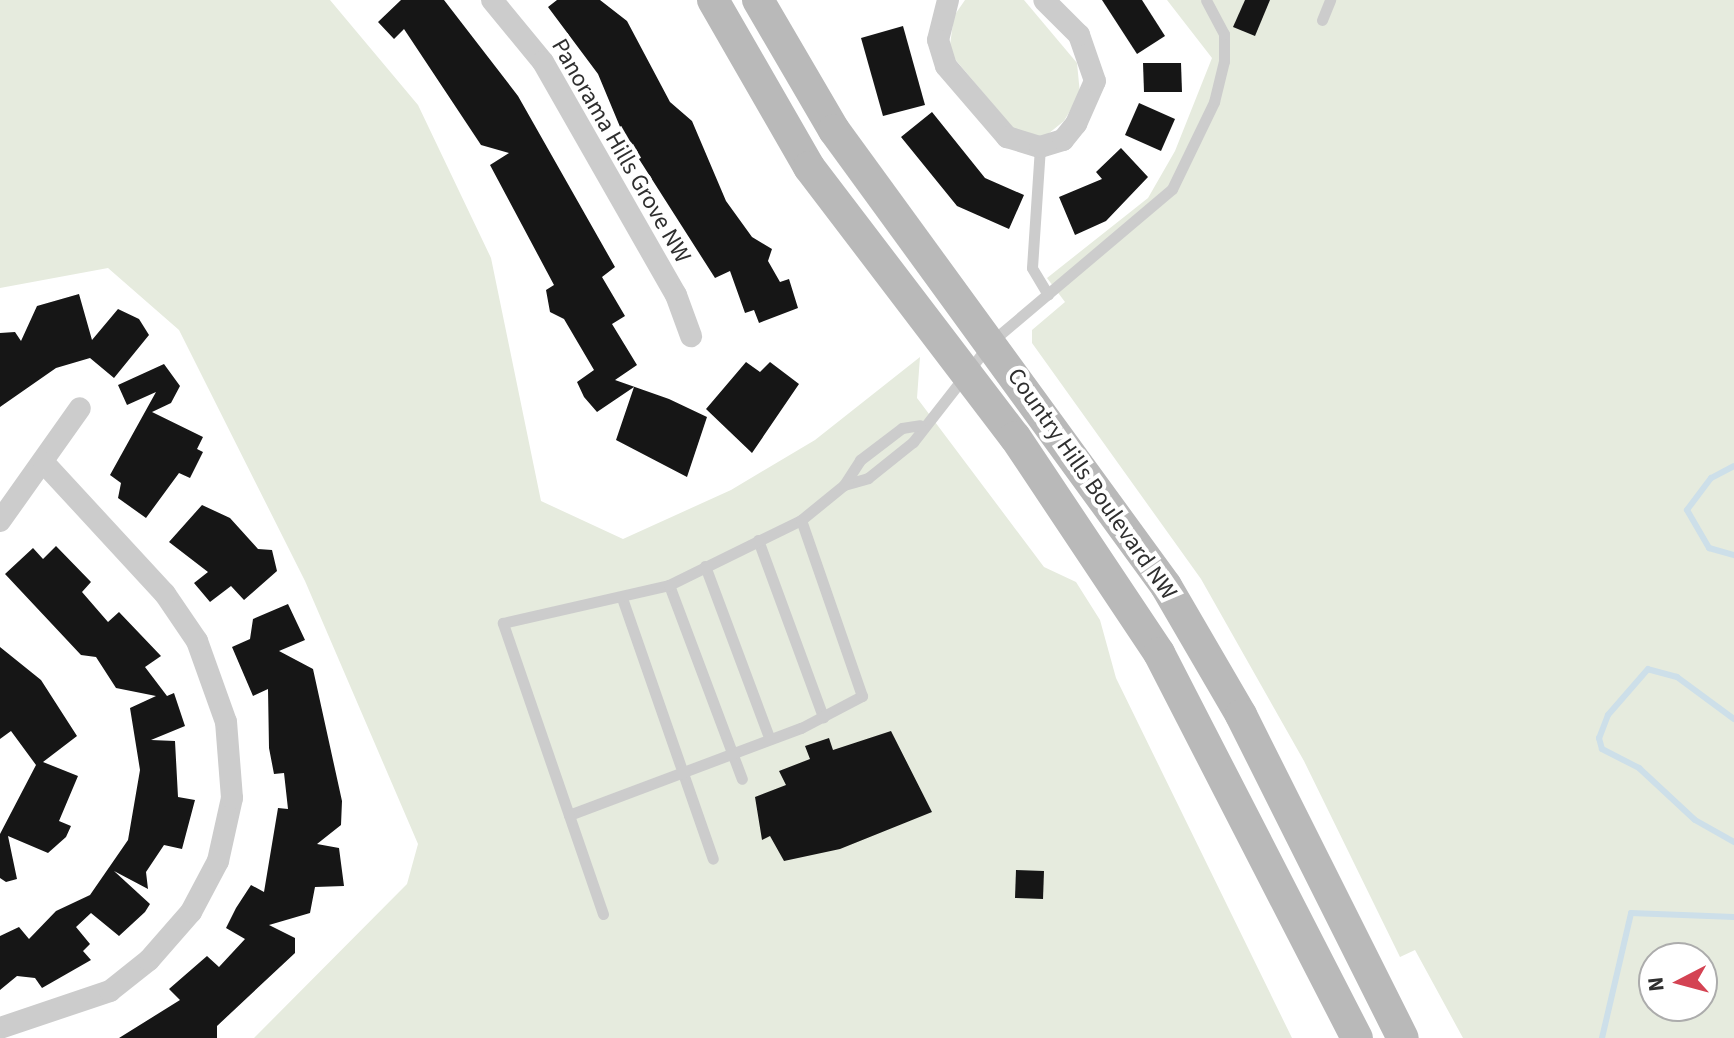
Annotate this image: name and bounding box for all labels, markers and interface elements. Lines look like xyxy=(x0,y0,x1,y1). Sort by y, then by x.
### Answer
street label: Panorama Hills Grove NW xyxy=(545,34,697,268)
street label: Country Hills Boulevard NW xyxy=(1001,363,1183,605)
north arrow xyxy=(1638,942,1718,1022)
text: N xyxy=(1639,975,1673,993)

